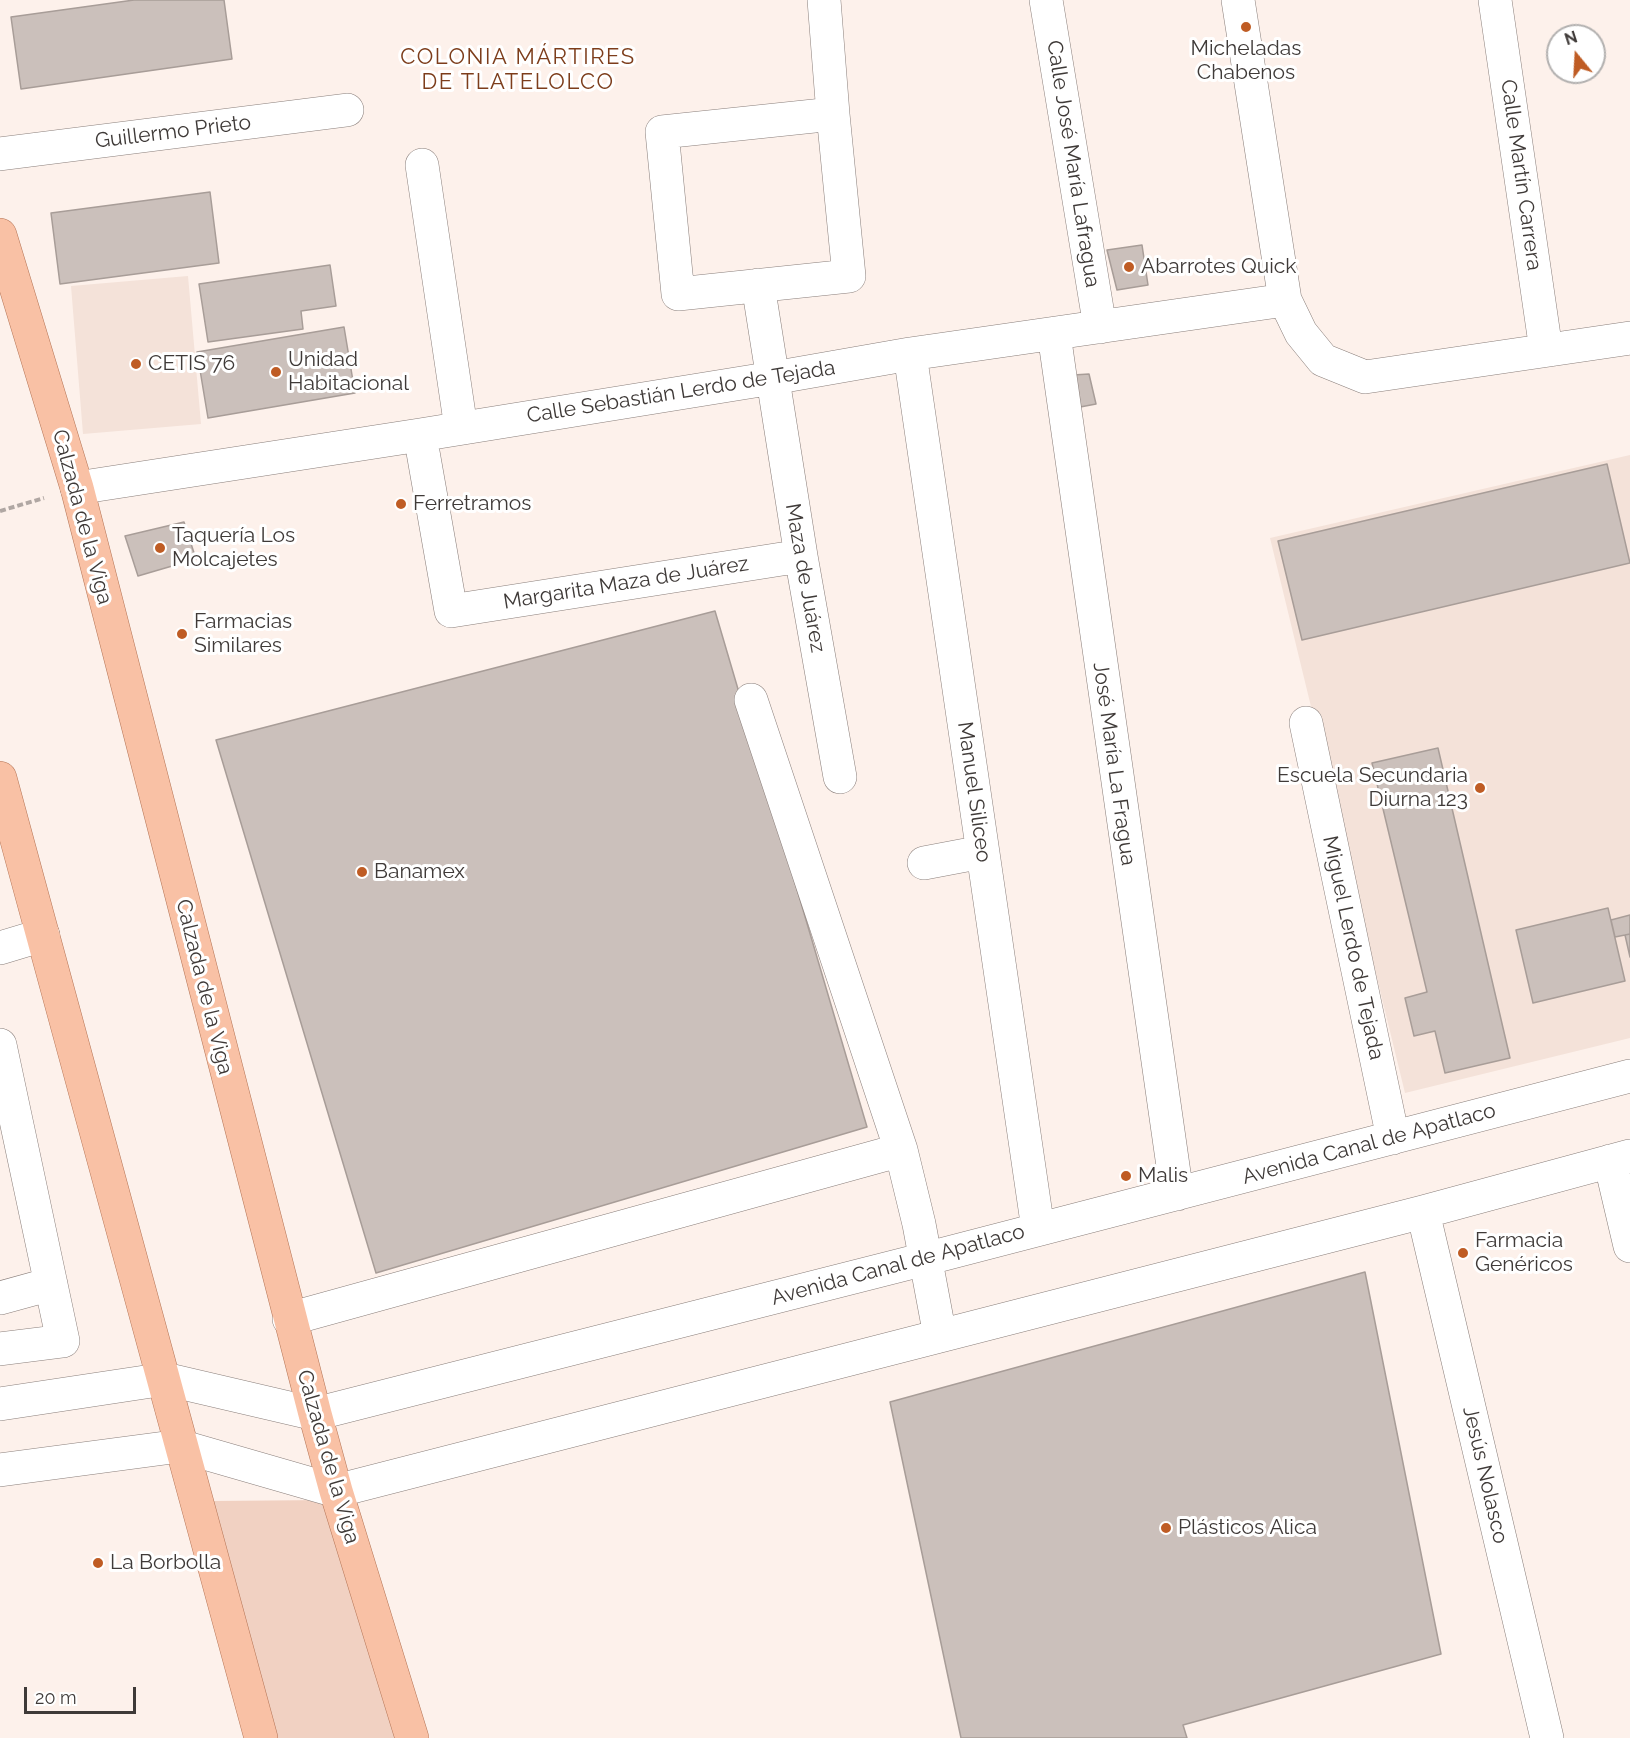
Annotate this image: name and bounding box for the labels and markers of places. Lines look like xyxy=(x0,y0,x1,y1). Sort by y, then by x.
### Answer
marker: Micheladas Chabenos xyxy=(1239,20,1253,34)
place label: Micheladas Chabenos xyxy=(1191,36,1301,86)
place label: Abarrotes Quick xyxy=(1141,254,1296,280)
marker: Abarrotes Quick xyxy=(1122,260,1136,274)
place label: Unidad Habitacional xyxy=(288,347,409,397)
place label: CETIS 76 xyxy=(148,351,235,377)
marker: CETIS 76 xyxy=(129,357,143,371)
marker: Unidad Habitacional xyxy=(269,365,283,379)
place label: Ferretramos xyxy=(413,491,531,517)
marker: Ferretramos xyxy=(394,497,408,511)
place label: Taquería Los Molcajetes xyxy=(172,523,295,573)
marker: Taquería Los Molcajetes xyxy=(153,541,167,555)
place label: Farmacias Similares xyxy=(194,609,292,659)
marker: Farmacias Similares xyxy=(175,627,189,641)
place label: Escuela Secundaria Diurna 123 xyxy=(1277,763,1468,813)
marker: Escuela Secundaria Diurna 123 xyxy=(1473,781,1487,795)
place label: Banamex xyxy=(374,859,465,885)
marker: Banamex xyxy=(355,865,369,879)
place label: Malis xyxy=(1138,1163,1188,1189)
marker: Malis xyxy=(1119,1169,1133,1183)
place label: Farmacia Genéricos xyxy=(1475,1228,1573,1278)
marker: Farmacia Genéricos xyxy=(1456,1246,1470,1260)
place label: Plásticos Alica xyxy=(1178,1515,1317,1541)
marker: Plásticos Alica xyxy=(1159,1521,1173,1535)
place label: La Borbolla xyxy=(110,1550,221,1576)
marker: La Borbolla xyxy=(91,1556,105,1570)

